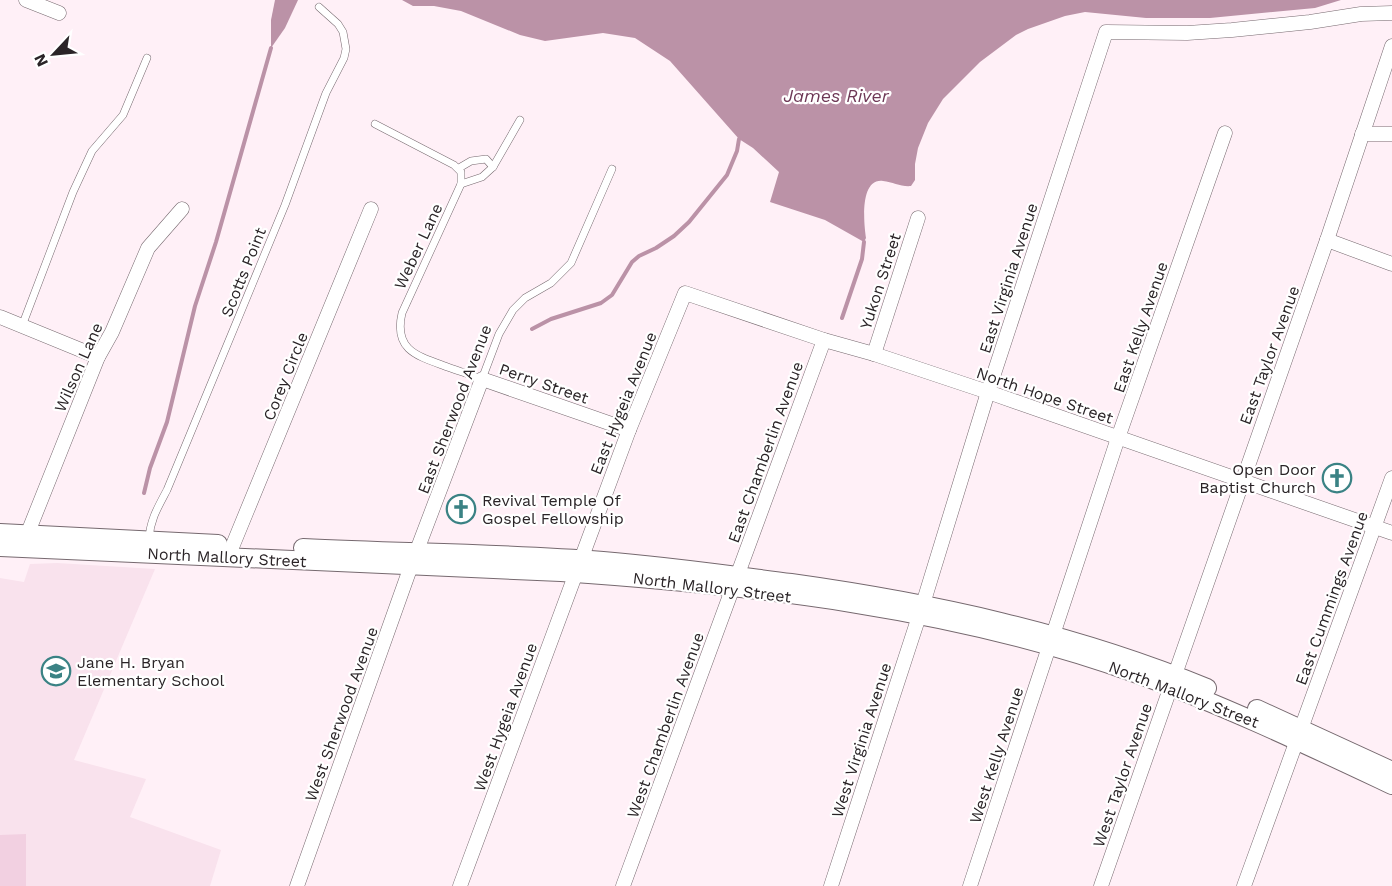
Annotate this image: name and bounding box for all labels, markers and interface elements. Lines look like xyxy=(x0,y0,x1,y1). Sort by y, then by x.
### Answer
north arrow xyxy=(24,24,84,84)
text: N xyxy=(30,51,52,70)
water label: James River xyxy=(783,85,890,106)
street label: Weber Lane xyxy=(390,200,447,292)
street label: East Virginia Avenue xyxy=(975,201,1042,356)
street label: Scotts Point xyxy=(217,224,270,320)
street label: Yukon Street xyxy=(856,230,905,332)
street label: East Kelly Avenue xyxy=(1109,259,1172,395)
street label: East Taylor Avenue xyxy=(1236,283,1303,427)
street label: Wilson Lane xyxy=(50,320,107,415)
street label: East Sherwood Avenue xyxy=(413,322,496,496)
street label: Corey Circle xyxy=(259,329,312,423)
street label: East Hygeia Avenue xyxy=(586,329,661,477)
street label: Perry Street xyxy=(497,359,591,408)
street label: East Chamberlin Avenue xyxy=(724,359,807,545)
street label: North Hope Street xyxy=(974,363,1116,428)
place label: Open Door Baptist Church xyxy=(1199,460,1316,497)
church icon: Open Door Baptist Church xyxy=(1321,462,1353,494)
place label: Revival Temple Of Gospel Fellowship xyxy=(482,491,624,528)
church icon: Revival Temple Of Gospel Fellowship xyxy=(445,493,477,525)
street label: East Cummings Avenue xyxy=(1291,509,1372,688)
street label: North Mallory Street xyxy=(147,544,307,571)
street label: North Mallory Street xyxy=(632,568,792,607)
street label: West Sherwood Avenue xyxy=(301,624,382,804)
street label: West Chamberlin Avenue xyxy=(623,630,708,821)
street label: West Hygeia Avenue xyxy=(470,640,541,794)
place label: Jane H. Bryan Elementary School xyxy=(77,653,225,690)
school or university icon: Jane H. Bryan Elementary School xyxy=(40,655,72,687)
street label: North Mallory Street xyxy=(1106,657,1262,732)
street label: West Virginia Avenue xyxy=(827,660,896,820)
street label: West Kelly Avenue xyxy=(965,685,1028,826)
street label: West Taylor Avenue xyxy=(1089,701,1156,850)

